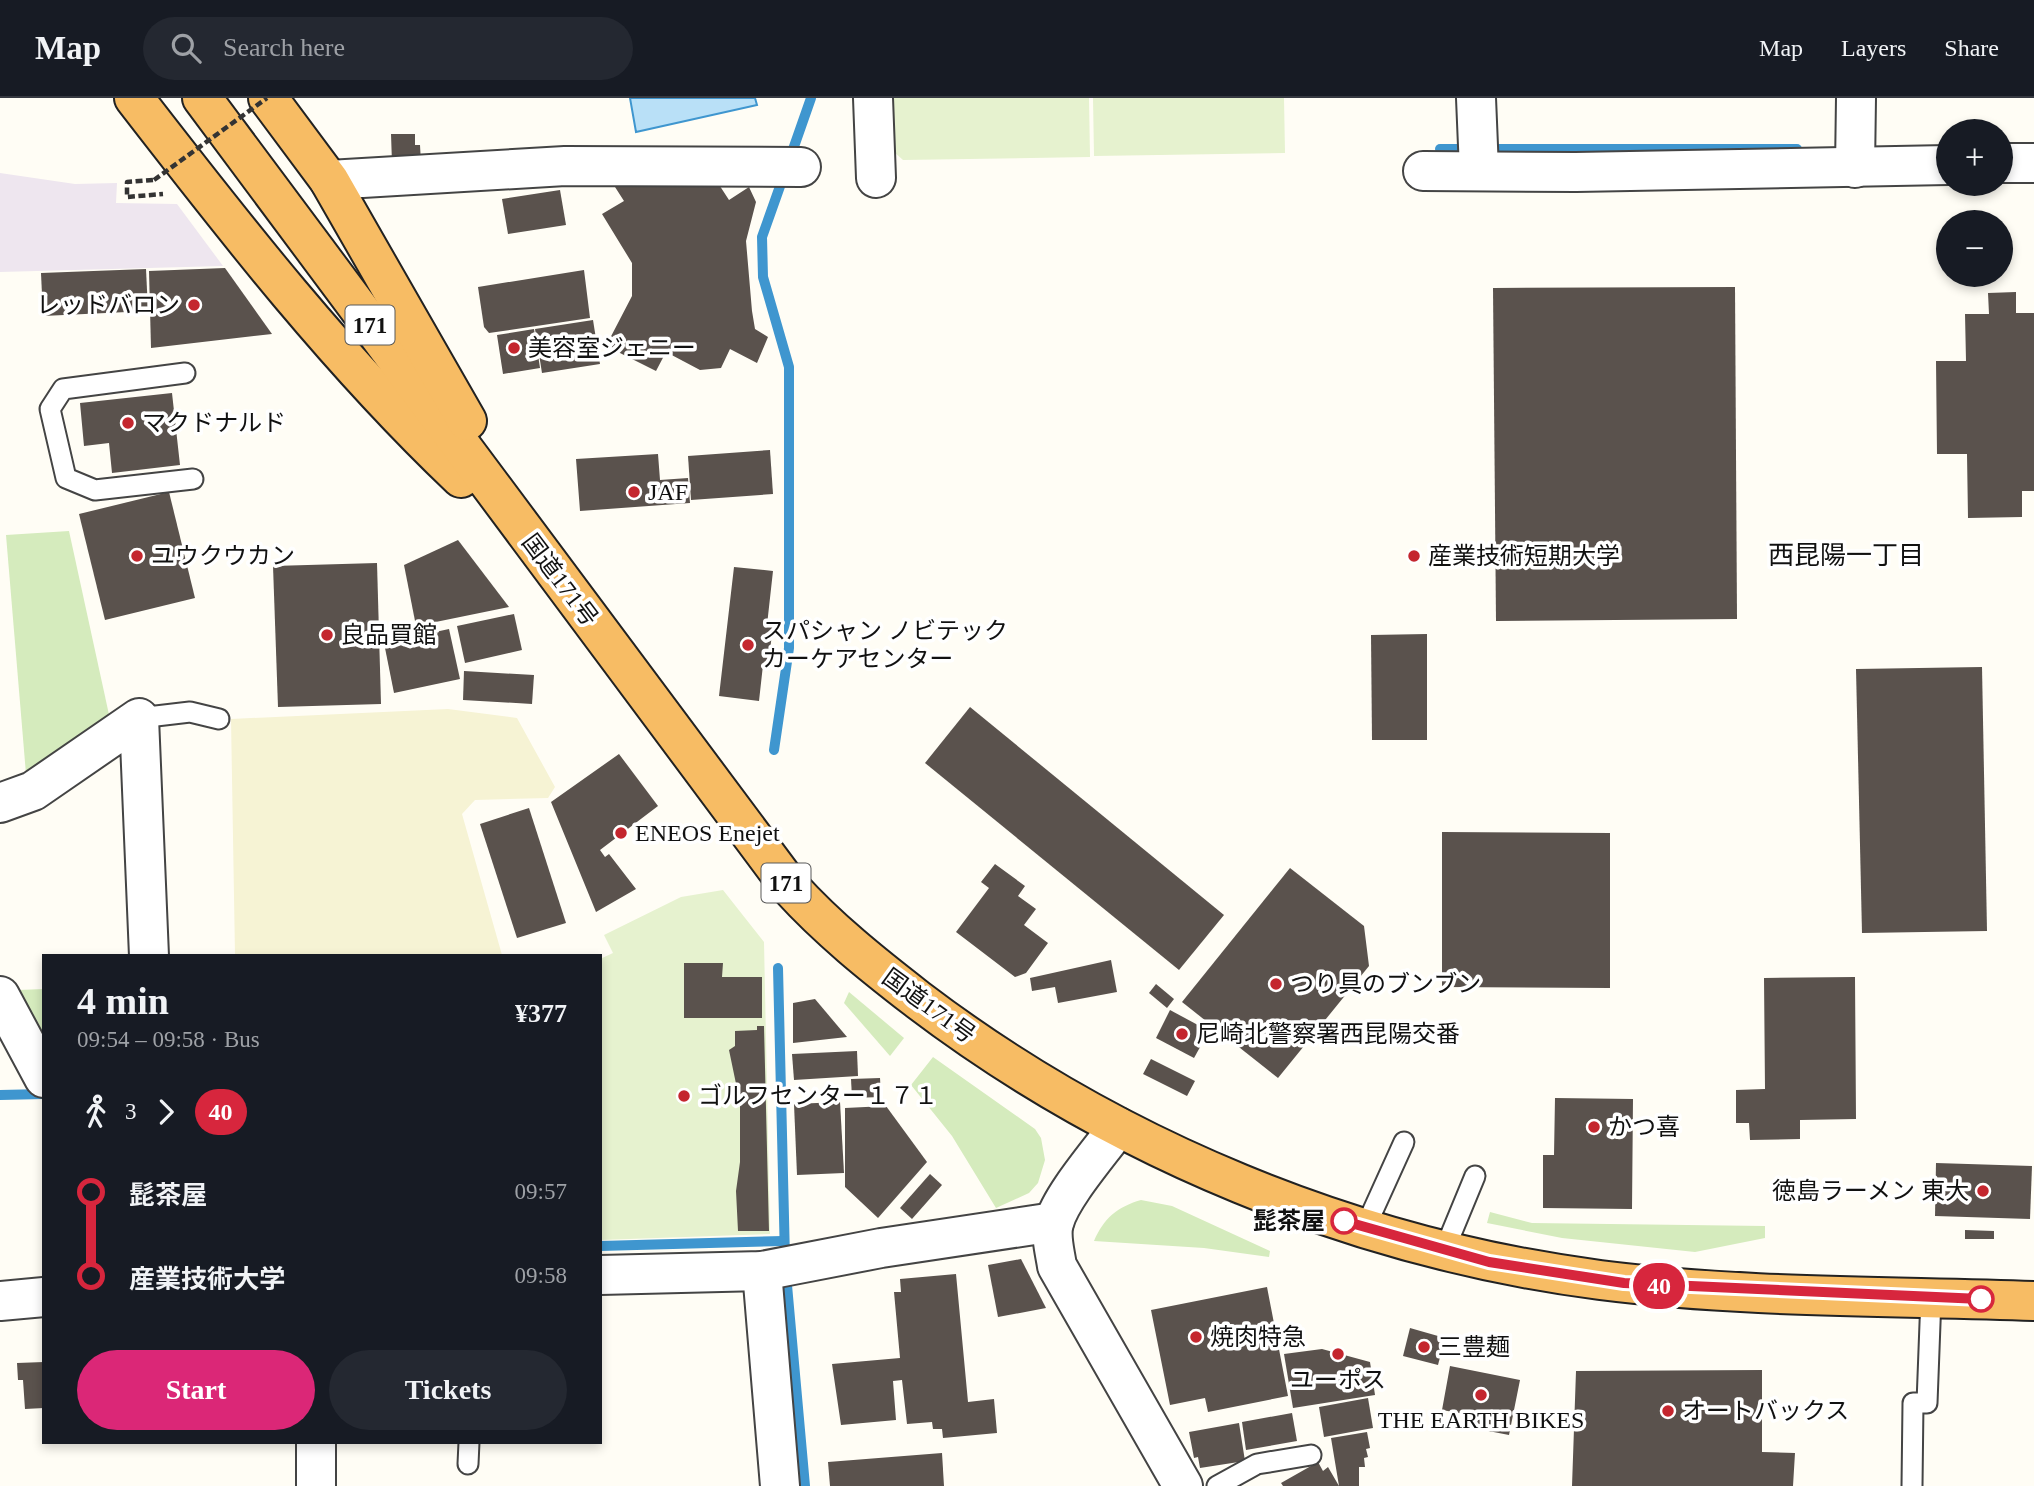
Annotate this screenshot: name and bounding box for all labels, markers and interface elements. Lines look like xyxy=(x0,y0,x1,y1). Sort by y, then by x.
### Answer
search box xyxy=(143,17,633,80)
icon: search xyxy=(167,29,205,67)
text: Map xyxy=(35,30,101,66)
text: Search here xyxy=(223,33,345,62)
text: Map xyxy=(1759,35,1803,61)
text: Layers xyxy=(1841,35,1906,61)
text: Share xyxy=(1944,35,1999,61)
map controls xyxy=(1936,119,2013,287)
button: + xyxy=(1936,119,2013,196)
button: − xyxy=(1936,210,2013,287)
place label: レッドバロン xyxy=(36,292,180,318)
marker: レッドバロン xyxy=(186,297,202,313)
road number: 171 xyxy=(346,306,394,344)
place label: 美容室ジェニー xyxy=(528,335,696,361)
marker: 美容室ジェニー xyxy=(506,340,522,356)
place label: マクドナルド xyxy=(142,410,286,436)
marker: マクドナルド xyxy=(120,415,136,431)
place label: JAF xyxy=(648,479,688,505)
marker: JAF xyxy=(626,484,642,500)
street label: 国道171号 xyxy=(517,529,603,631)
district label: 西昆陽一丁目 xyxy=(1768,541,1924,570)
place label: ユウクウカン xyxy=(151,543,295,569)
place label: 産業技術短期大学 xyxy=(1428,543,1620,569)
marker: ユウクウカン xyxy=(129,548,145,564)
marker: 産業技術短期大学 xyxy=(1406,548,1422,564)
place label: スパシャン ノビテック カーケアセンター xyxy=(762,618,1008,672)
place label: 良品買館 xyxy=(341,622,437,648)
marker: 良品買館 xyxy=(319,627,335,643)
marker: スパシャン ノビテック カーケアセンター xyxy=(740,637,756,653)
place label: ENEOS Enejet xyxy=(635,820,780,846)
marker: ENEOS Enejet xyxy=(613,825,629,841)
road number: 171 xyxy=(762,863,810,902)
street label: 国道171号 xyxy=(878,964,980,1048)
place label: つり具のブンブン xyxy=(1290,971,1481,997)
marker: つり具のブンブン xyxy=(1268,976,1284,992)
text: 4 min xyxy=(77,980,169,1022)
text: ¥377 xyxy=(515,999,567,1028)
place label: 尼崎北警察署西昆陽交番 xyxy=(1196,1021,1460,1047)
marker: 尼崎北警察署西昆陽交番 xyxy=(1174,1026,1190,1042)
text: 09:54 – 09:58 · Bus xyxy=(77,1027,260,1052)
place label: ゴルフセンター１７１ xyxy=(698,1083,938,1109)
marker: ゴルフセンター１７１ xyxy=(676,1088,692,1104)
icon: walk xyxy=(77,1093,115,1131)
icon: forward xyxy=(147,1093,185,1131)
text: 3 xyxy=(125,1099,137,1124)
text: 40 xyxy=(209,1099,233,1125)
place label: かつ喜 xyxy=(1608,1114,1680,1140)
marker: かつ喜 xyxy=(1586,1119,1602,1135)
place label: 徳島ラーメン 東大 xyxy=(1772,1178,1969,1204)
text: 09:57 xyxy=(515,1179,567,1204)
text: 髭茶屋 xyxy=(129,1181,207,1210)
marker: 徳島ラーメン 東大 xyxy=(1975,1183,1991,1199)
place label: 髭茶屋 xyxy=(1253,1208,1325,1234)
marker: 髭茶屋 xyxy=(1331,1208,1357,1234)
text: 09:58 xyxy=(515,1263,567,1288)
line badge: 40 xyxy=(1628,1263,1690,1309)
text: 産業技術大学 xyxy=(129,1265,285,1294)
text: 40 xyxy=(1647,1273,1671,1299)
unlabelled marker xyxy=(1968,1286,1994,1312)
place label: 焼肉特急 xyxy=(1210,1324,1306,1350)
marker: 焼肉特急 xyxy=(1188,1329,1204,1345)
place label: 三豊麺 xyxy=(1438,1334,1510,1360)
marker: 三豊麺 xyxy=(1416,1339,1432,1355)
marker: ユーポス xyxy=(1330,1346,1346,1362)
button: Start xyxy=(77,1350,315,1430)
button: Tickets xyxy=(329,1350,567,1430)
place label: ユーポス xyxy=(1290,1367,1386,1393)
marker: THE EARTH BIKES xyxy=(1473,1387,1489,1403)
place label: オートバックス xyxy=(1682,1398,1849,1424)
marker: オートバックス xyxy=(1660,1403,1676,1419)
place label: THE EARTH BIKES xyxy=(1378,1407,1584,1433)

